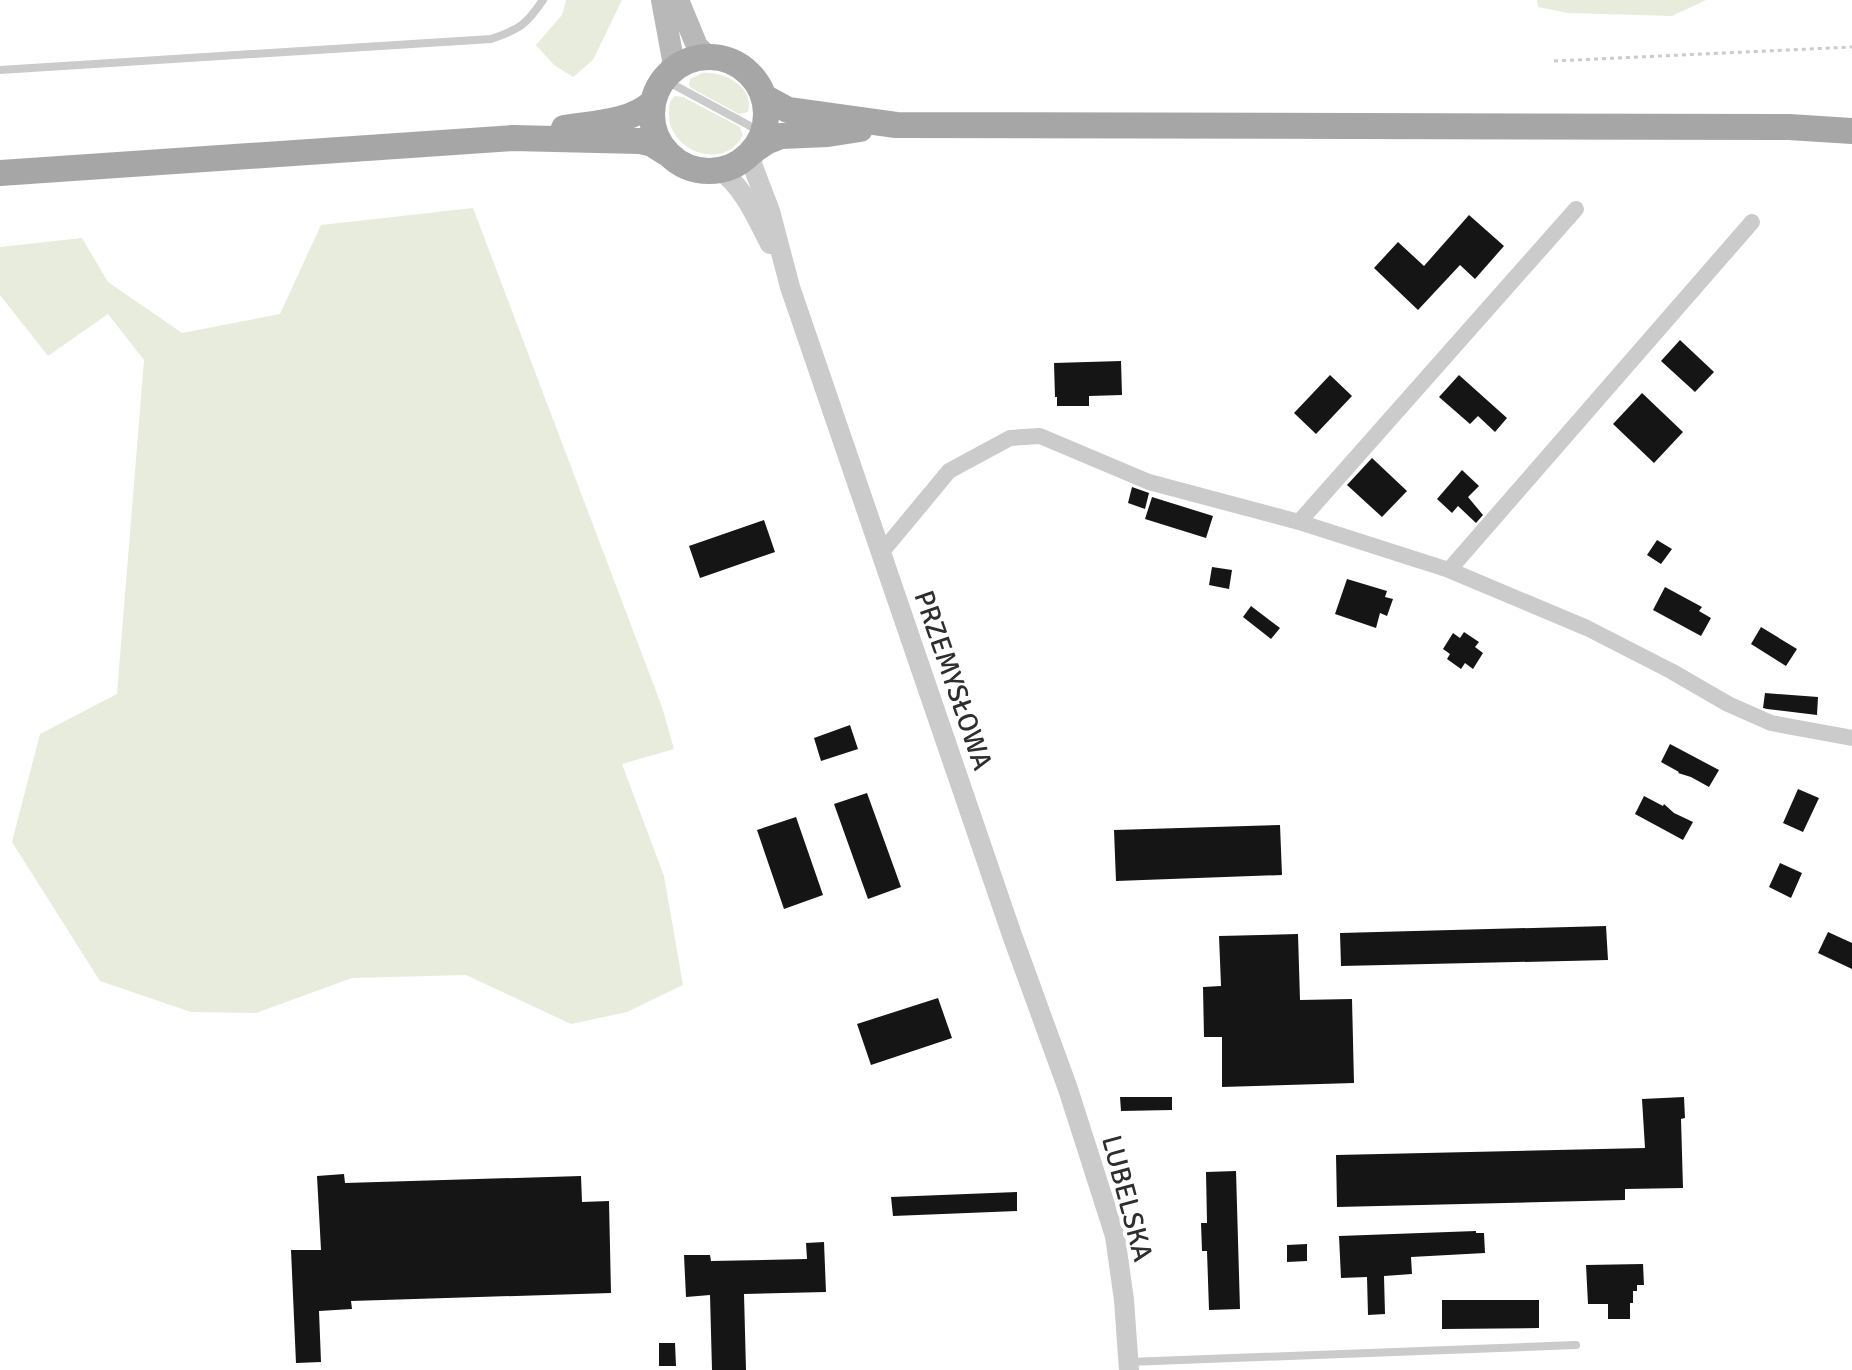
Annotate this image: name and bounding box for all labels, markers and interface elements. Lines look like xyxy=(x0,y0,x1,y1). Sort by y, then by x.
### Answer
street label: PRZEMYSŁOWA xyxy=(906,586,1000,775)
street label: LUBELSKA xyxy=(1094,1132,1160,1265)

